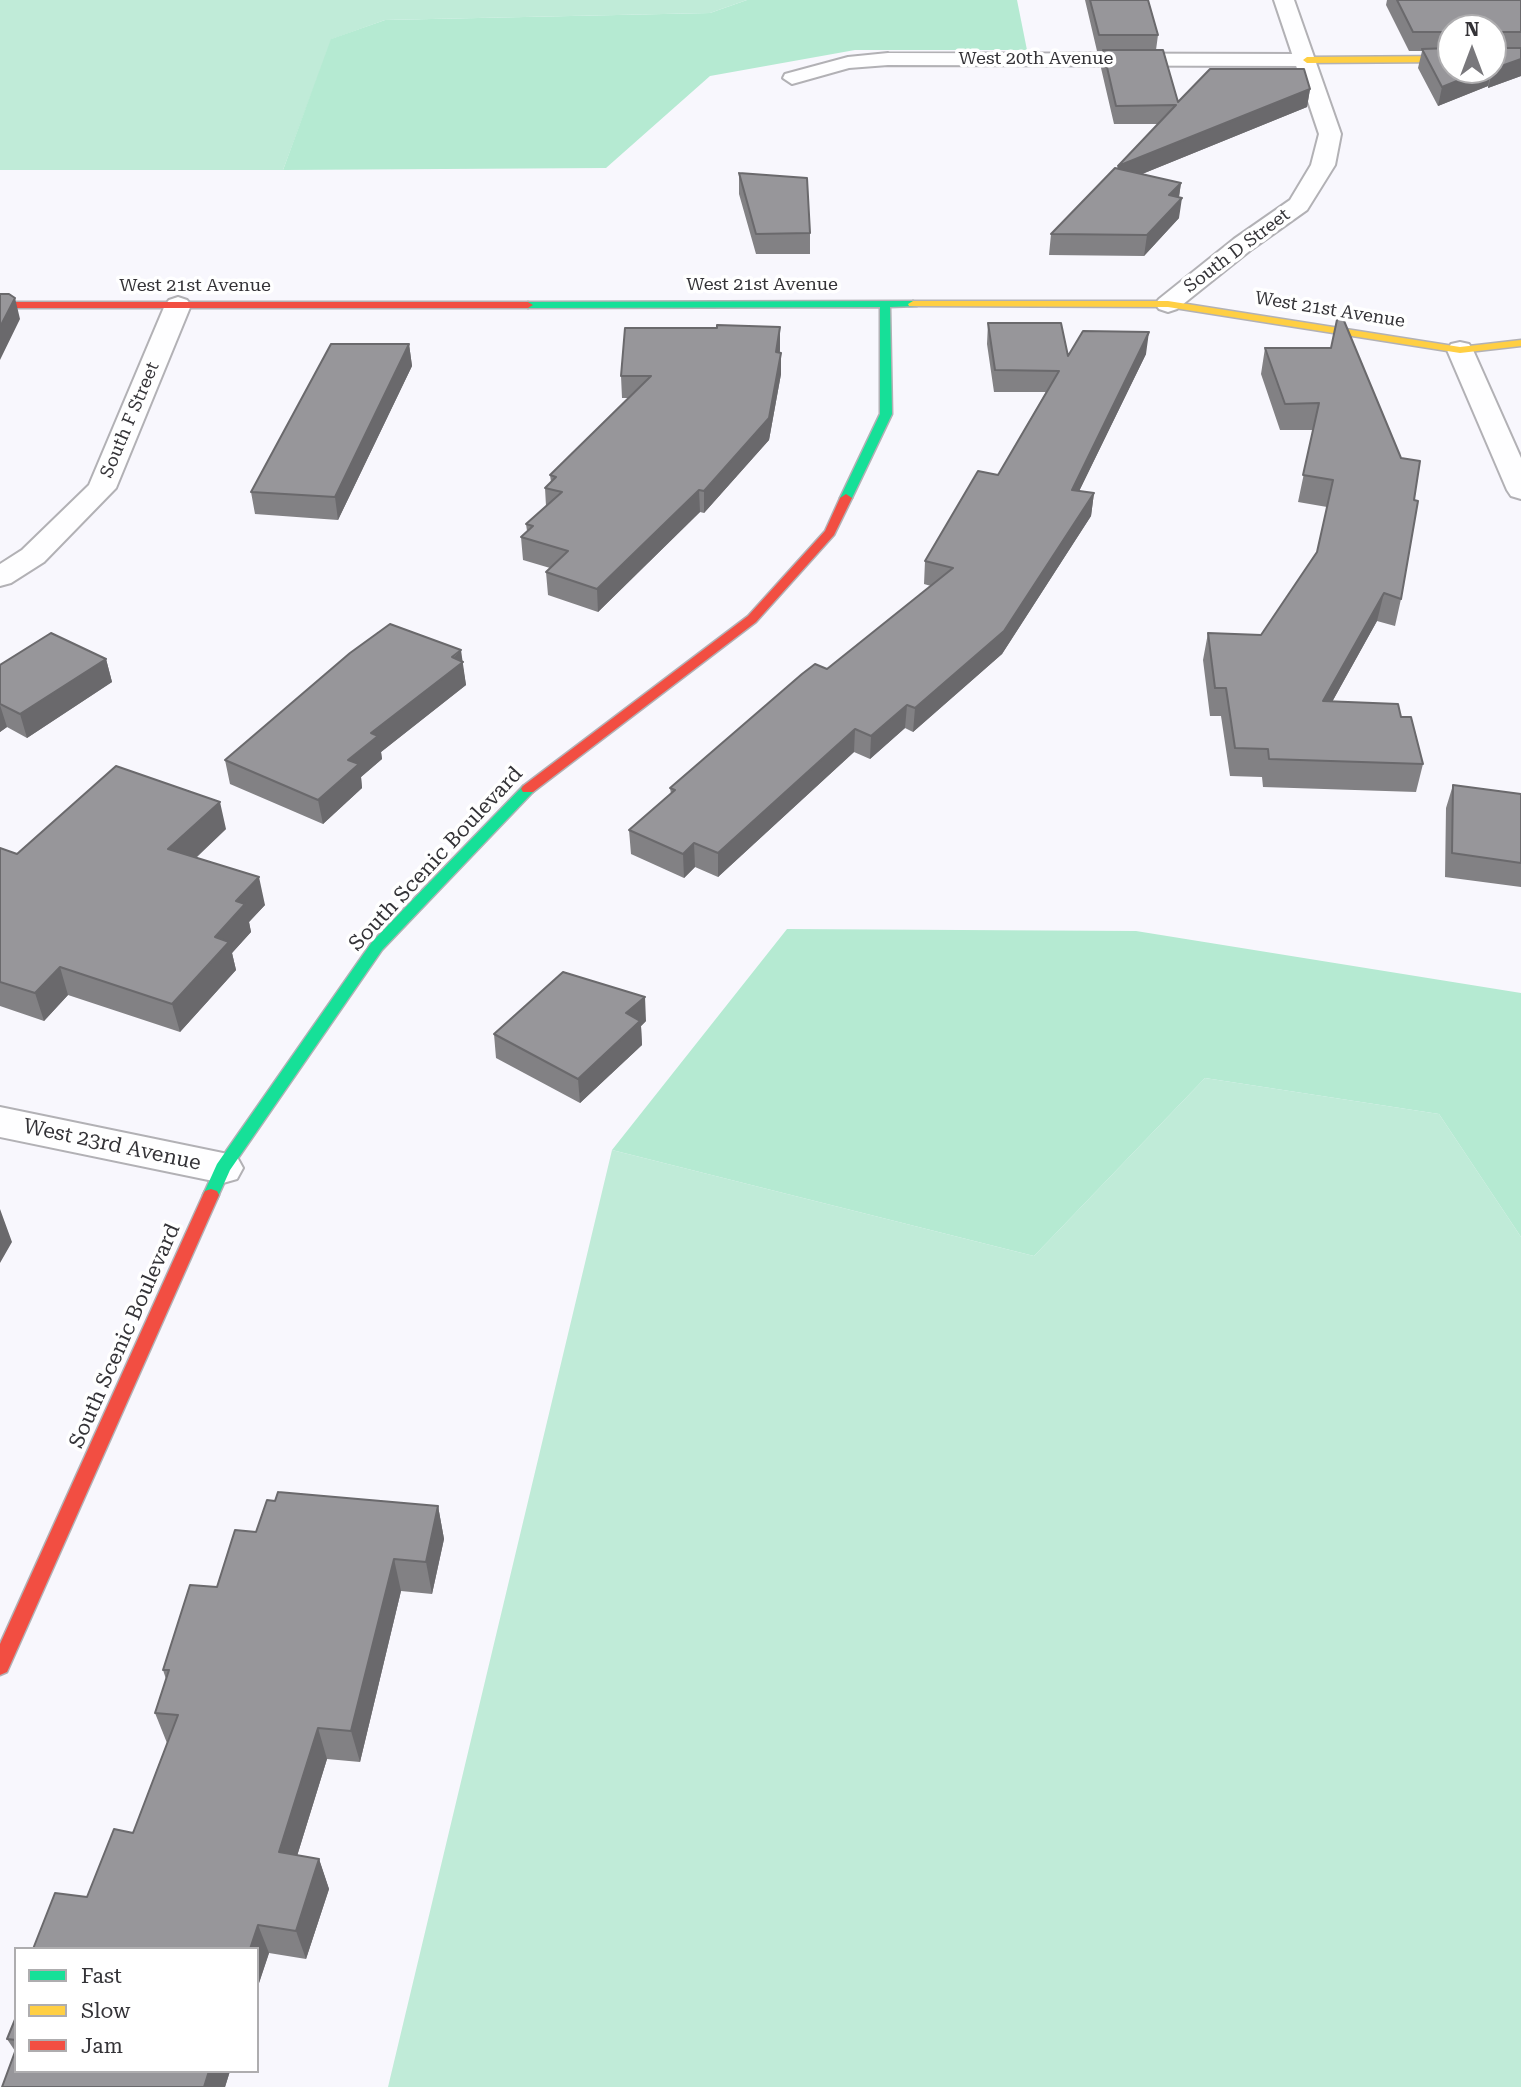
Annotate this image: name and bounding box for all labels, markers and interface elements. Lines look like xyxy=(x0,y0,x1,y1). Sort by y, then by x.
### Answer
north arrow xyxy=(1437,14,1507,84)
text: N xyxy=(1465,18,1479,41)
street label: West 20th Avenue xyxy=(959,48,1113,70)
street label: South D Street xyxy=(1180,204,1294,298)
street label: West 21st Avenue xyxy=(686,274,838,296)
street label: West 21st Avenue xyxy=(119,275,271,297)
street label: West 21st Avenue xyxy=(1253,287,1407,333)
street label: South F Street xyxy=(96,359,164,481)
street label: South Scenic Boulevard xyxy=(344,762,528,956)
street label: West 23rd Avenue xyxy=(21,1114,203,1176)
street label: South Scenic Boulevard xyxy=(64,1220,186,1452)
legend xyxy=(14,1947,259,2073)
text: Fast xyxy=(81,1964,122,1988)
text: Slow xyxy=(81,1999,130,2023)
text: Jam xyxy=(81,2034,123,2058)

